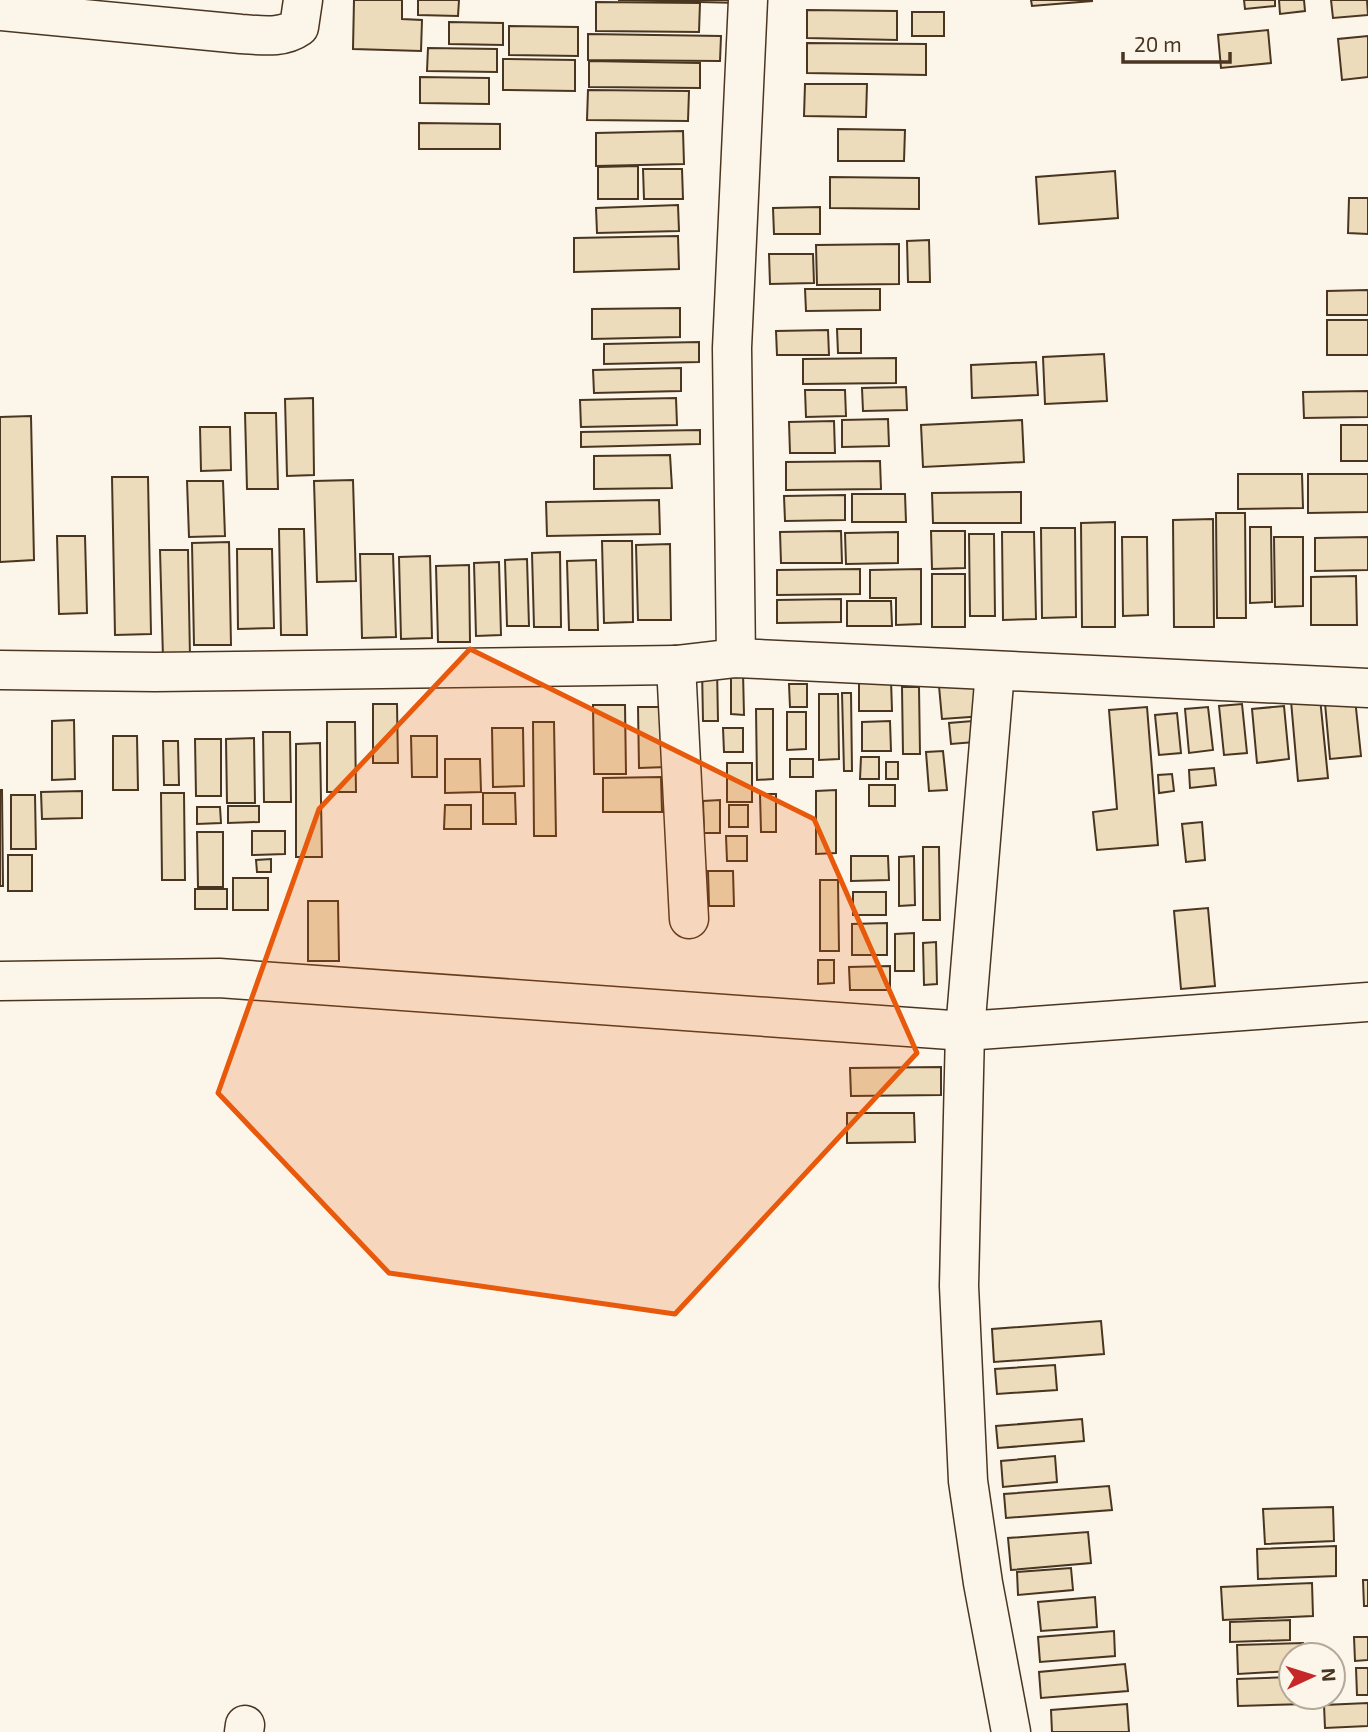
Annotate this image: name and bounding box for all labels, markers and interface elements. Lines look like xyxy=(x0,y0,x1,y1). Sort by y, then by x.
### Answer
scale bar xyxy=(1123,21,1230,65)
text: 20 m xyxy=(1134,31,1182,56)
north arrow xyxy=(1277,1641,1347,1711)
text: N xyxy=(1318,1667,1341,1682)

